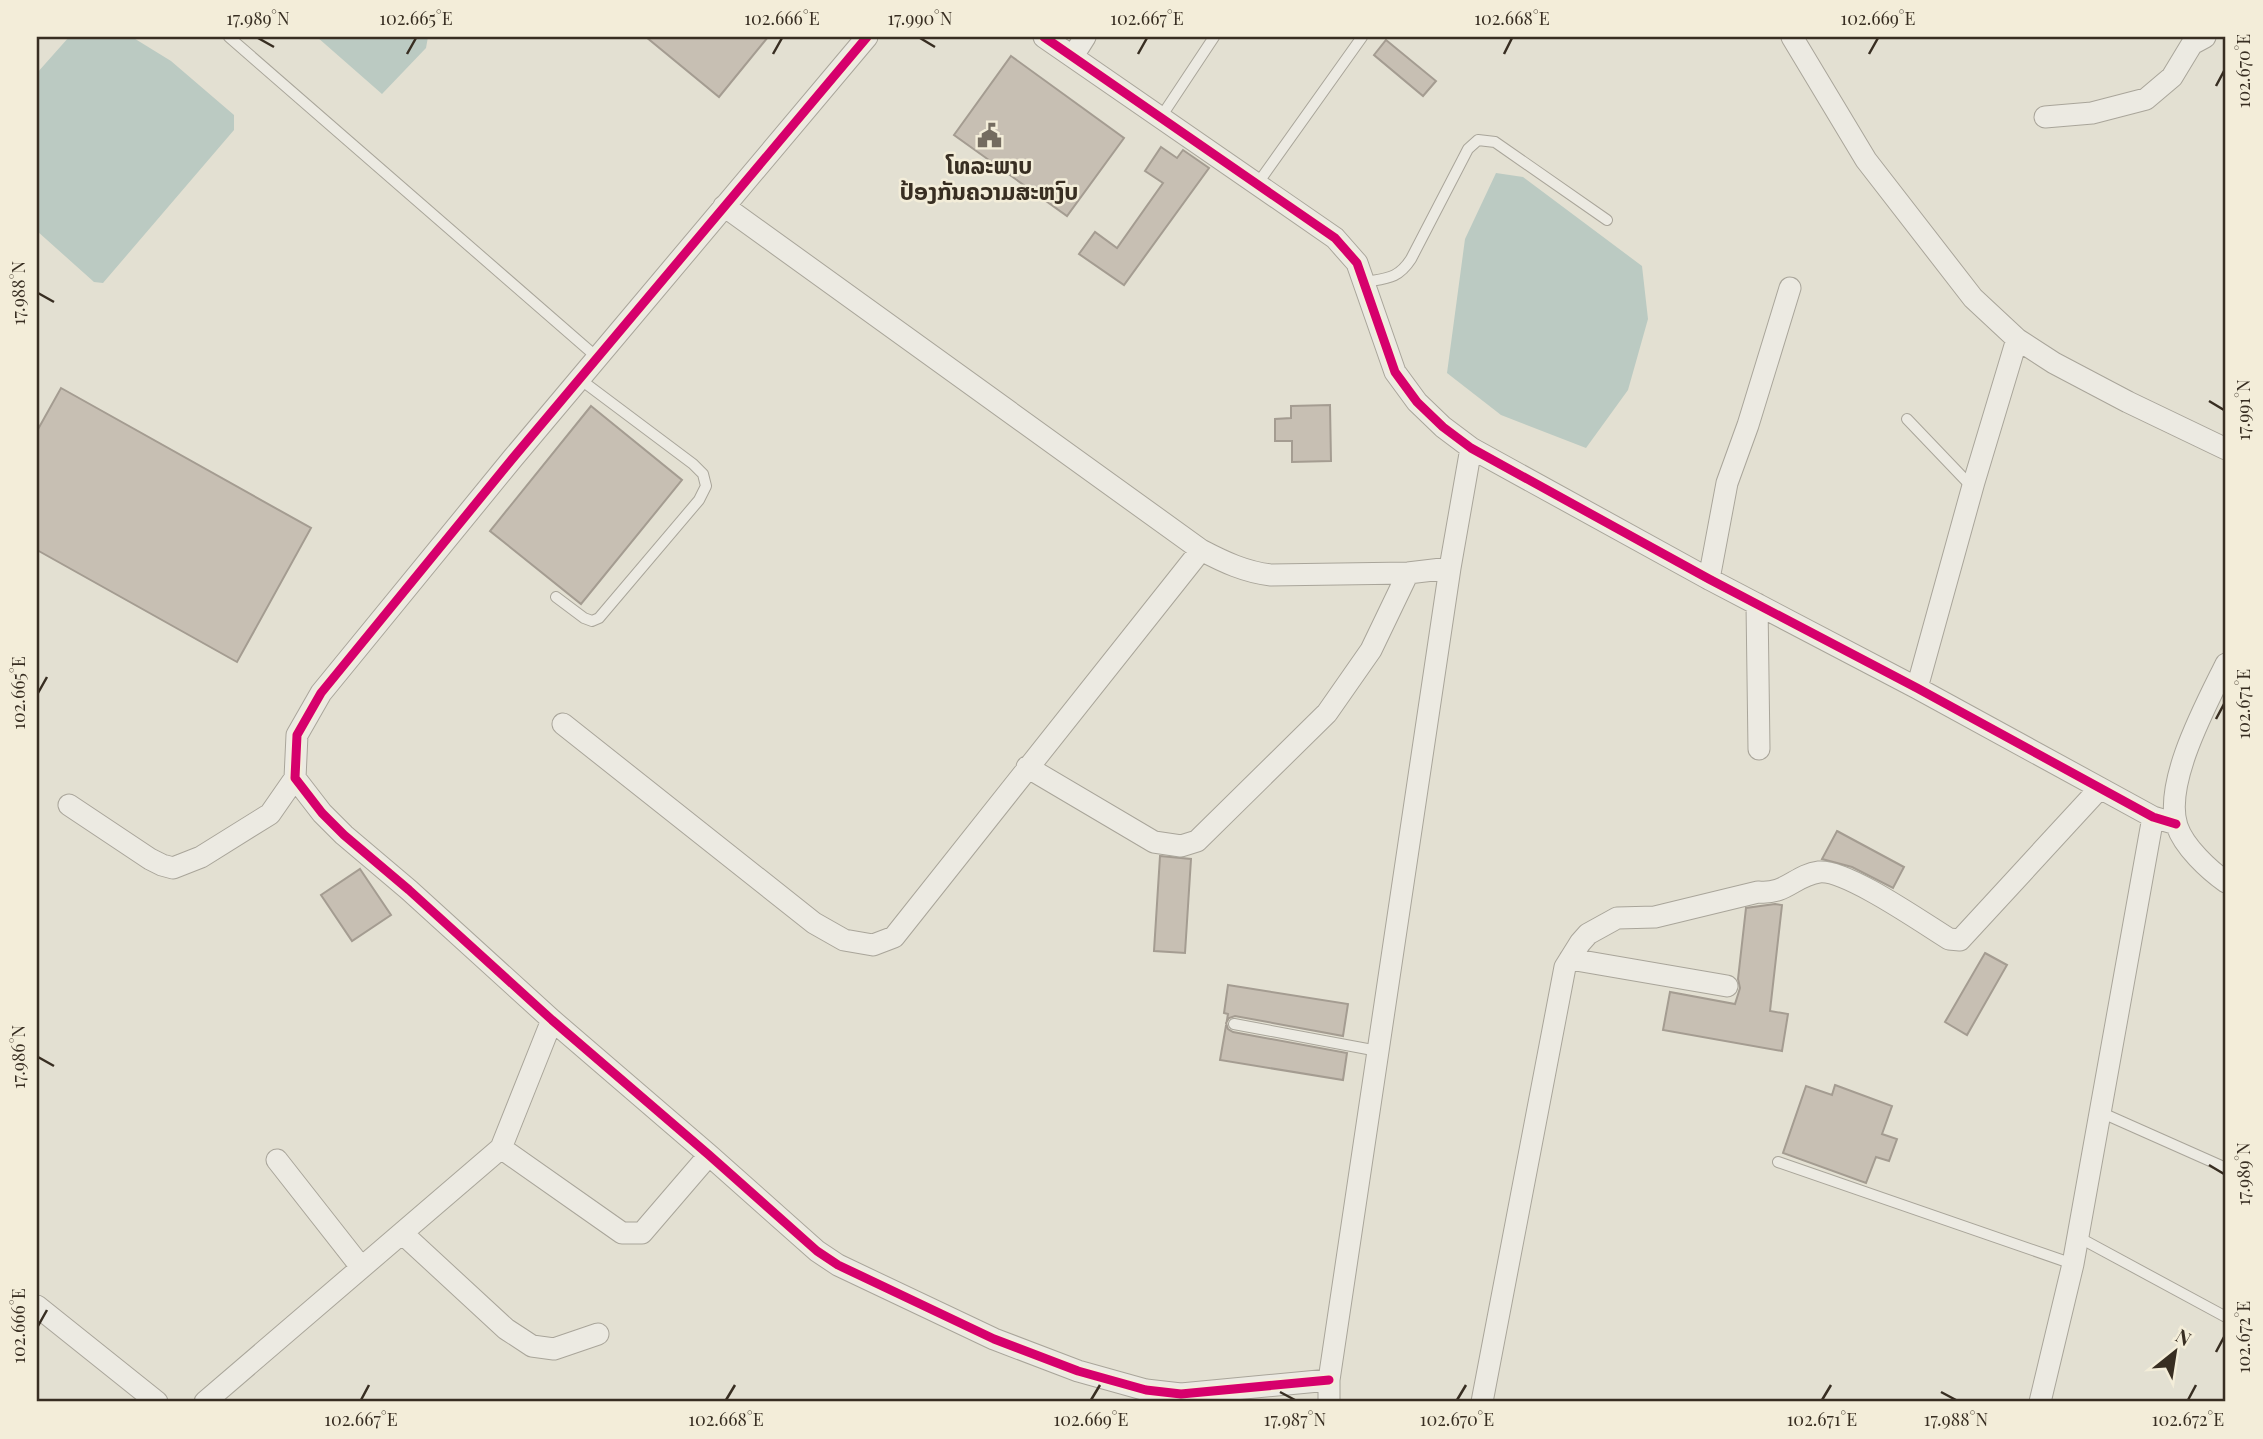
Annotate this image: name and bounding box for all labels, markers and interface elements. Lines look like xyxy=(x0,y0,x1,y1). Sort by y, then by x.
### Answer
text: 17.989°N xyxy=(226,6,290,30)
text: 102.665°E xyxy=(379,6,453,30)
text: 102.666°E xyxy=(744,6,820,30)
text: 17.990°N xyxy=(887,6,953,30)
text: 102.667°E xyxy=(1110,6,1184,30)
text: 102.668°E xyxy=(1474,6,1550,30)
text: 102.669°E xyxy=(1841,6,1915,30)
text: 102.670°E xyxy=(2231,34,2255,108)
public building icon: ໂທລະພາບ ປ້ອງກັນຄວາມສະຫງົບ xyxy=(975,122,1003,150)
place label: ໂທລະພາບ ປ້ອງກັນຄວາມສະຫງົບ xyxy=(900,149,1078,206)
text: 17.988°N xyxy=(6,260,30,325)
text: 17.991°N xyxy=(2231,379,2255,441)
text: 102.665°E xyxy=(6,656,30,730)
text: 102.671°E xyxy=(2231,669,2255,739)
text: 17.986°N xyxy=(6,1025,30,1089)
text: 17.989°N xyxy=(2231,1142,2255,1206)
text: 102.666°E xyxy=(6,1288,30,1364)
text: 102.672°E xyxy=(2231,1301,2255,1373)
north arrow xyxy=(2140,1316,2210,1386)
text: N xyxy=(2172,1322,2197,1351)
text: 102.667°E xyxy=(324,1407,398,1431)
text: 102.668°E xyxy=(688,1407,764,1431)
text: 102.669°E xyxy=(1054,1407,1128,1431)
text: 17.987°N xyxy=(1264,1407,1326,1431)
text: 102.670°E xyxy=(1420,1407,1494,1431)
text: 102.671°E xyxy=(1787,1407,1857,1431)
text: 17.988°N xyxy=(1924,1407,1989,1431)
text: 102.672°E xyxy=(2152,1407,2224,1431)

